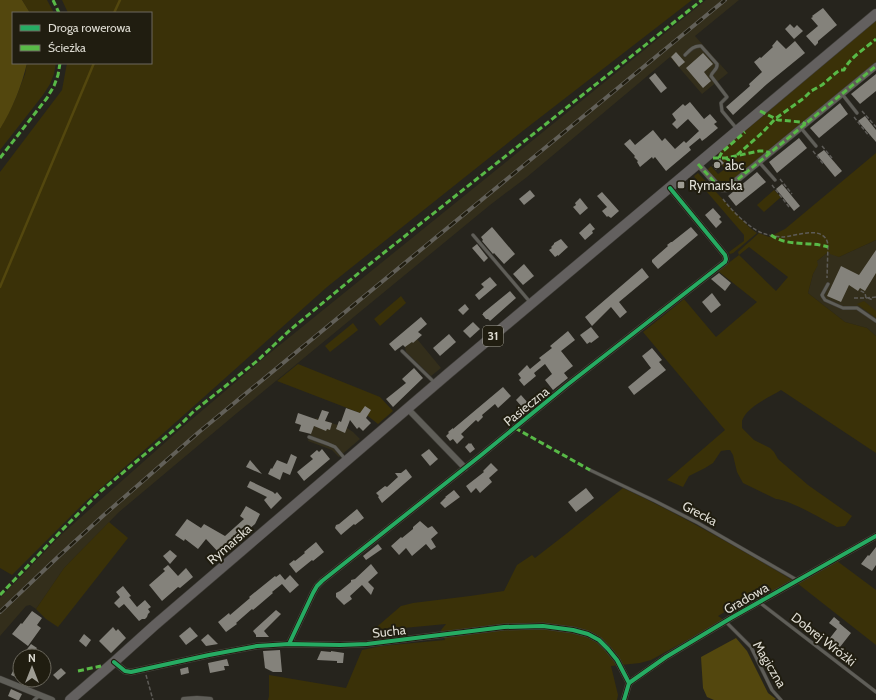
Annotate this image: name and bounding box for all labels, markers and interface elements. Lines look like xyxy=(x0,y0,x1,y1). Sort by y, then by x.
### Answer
legend xyxy=(12,12,152,64)
text: Droga rowerowa xyxy=(48,20,131,35)
text: Ścieżka xyxy=(48,40,86,55)
place label: abc xyxy=(725,157,744,173)
marker: abc xyxy=(712,160,722,170)
place label: Rymarska xyxy=(689,177,743,193)
marker: Rymarska xyxy=(676,180,686,190)
road number: 31 xyxy=(483,326,503,346)
street label: Pasieczna xyxy=(500,382,553,429)
street label: Grecka xyxy=(680,497,721,529)
street label: Rymarska xyxy=(204,520,255,568)
street label: Gradowa xyxy=(721,578,772,617)
street label: Dobrej Wróżki xyxy=(788,609,860,670)
street label: Sucha xyxy=(371,621,407,641)
street label: Magiczna xyxy=(750,638,791,691)
north arrow xyxy=(12,648,52,688)
text: N xyxy=(28,651,36,665)

